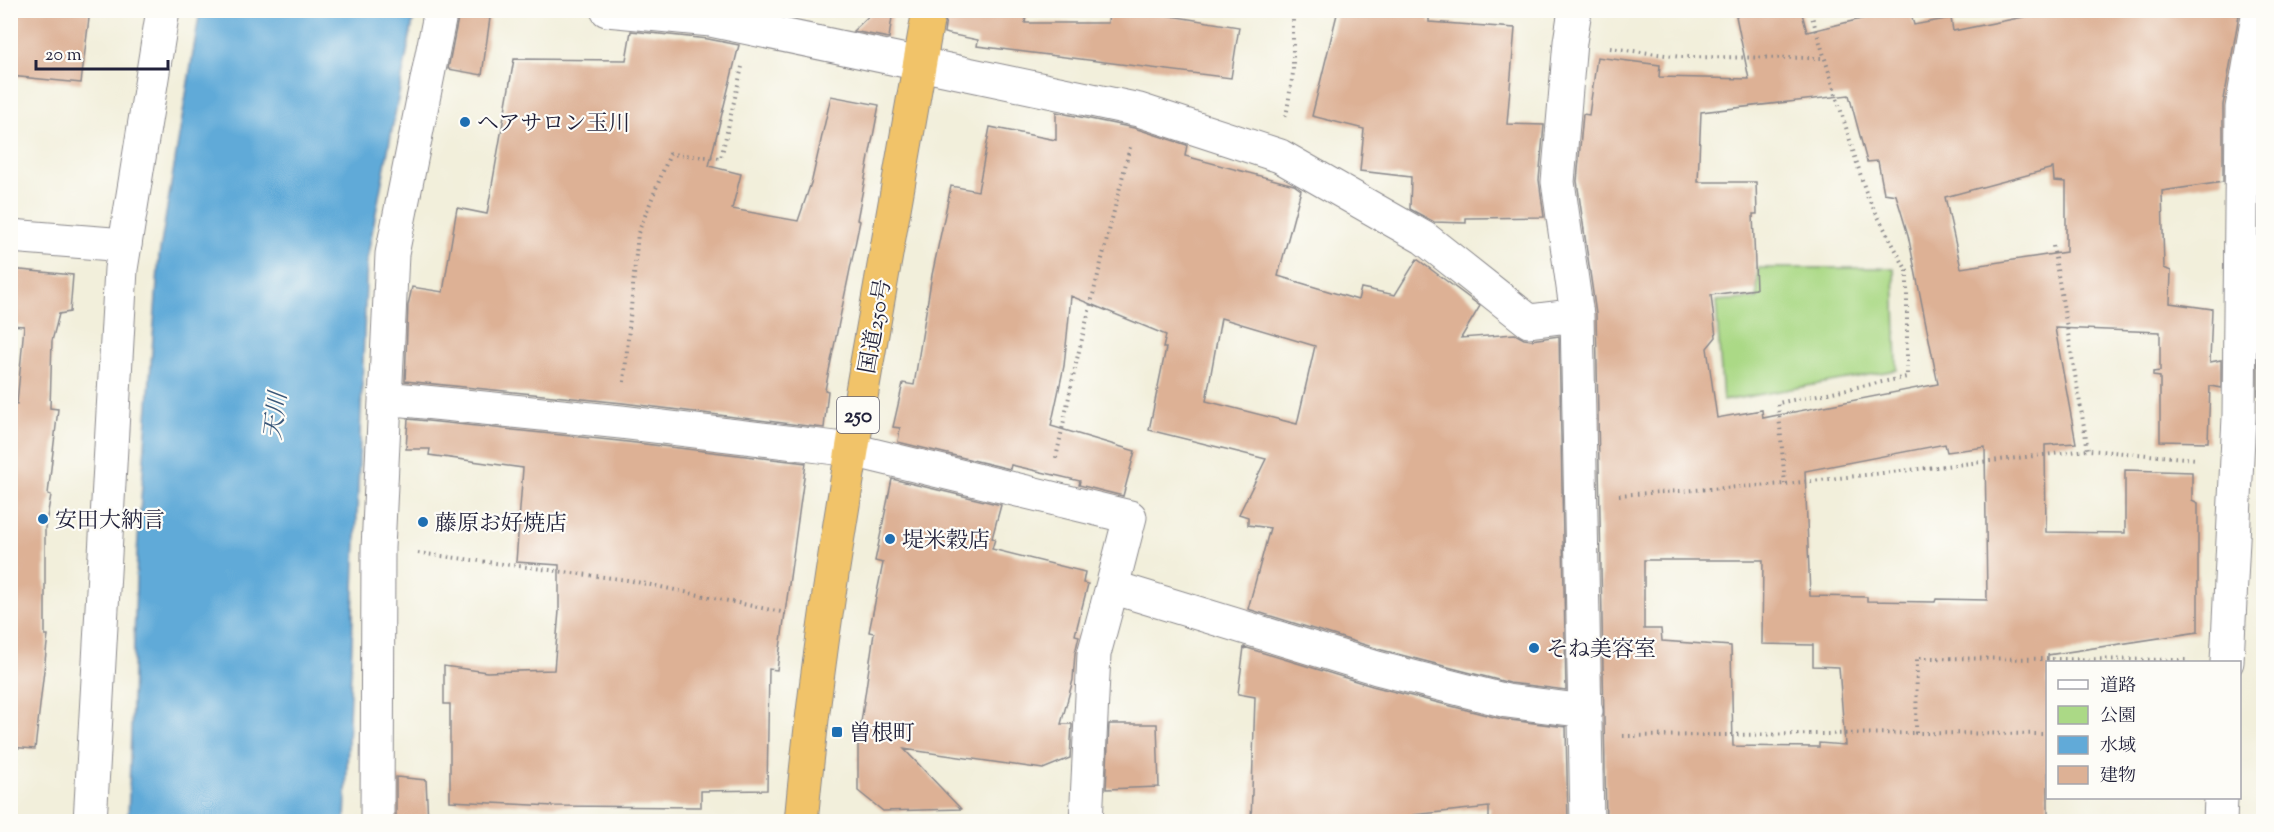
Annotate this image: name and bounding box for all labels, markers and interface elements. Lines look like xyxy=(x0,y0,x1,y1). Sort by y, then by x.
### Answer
scale bar xyxy=(36,33,168,71)
text: 20 m xyxy=(45,43,82,69)
place label: ヘアサロン玉川 xyxy=(477,109,630,141)
marker: ヘアサロン玉川 xyxy=(458,115,472,129)
street label: 国道250号 xyxy=(853,277,901,376)
water label: 天川 xyxy=(257,387,297,442)
road number: 250 xyxy=(837,397,879,433)
place label: 安田大納言 xyxy=(55,506,165,538)
place label: 藤原お好焼店 xyxy=(435,509,567,541)
marker: 安田大納言 xyxy=(36,512,50,526)
marker: 藤原お好焼店 xyxy=(416,515,430,529)
place label: 堤米穀店 xyxy=(902,526,990,558)
marker: 堤米穀店 xyxy=(883,532,897,546)
place label: そね美容室 xyxy=(1546,635,1656,667)
marker: そね美容室 xyxy=(1527,641,1541,655)
legend xyxy=(2046,661,2241,799)
text: 道路 xyxy=(2100,674,2136,700)
text: 公園 xyxy=(2100,704,2136,730)
place label: 曽根町 xyxy=(849,719,915,751)
marker: 曽根町 xyxy=(830,725,844,739)
text: 水域 xyxy=(2100,734,2136,760)
text: 建物 xyxy=(2100,764,2136,790)

